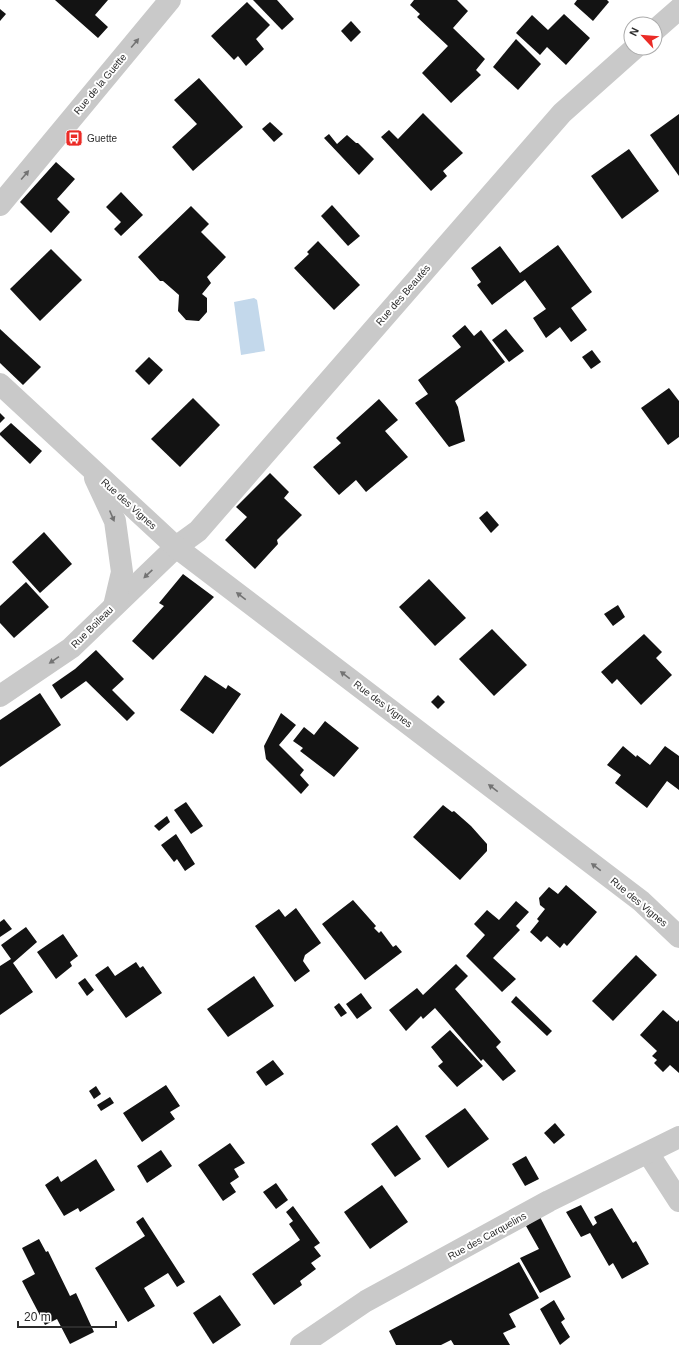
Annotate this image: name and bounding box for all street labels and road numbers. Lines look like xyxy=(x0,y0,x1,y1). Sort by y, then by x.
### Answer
street label: Rue de la Guette xyxy=(71,51,129,116)
street label: Rue des Beautés xyxy=(374,262,432,328)
street label: Rue des Vignes xyxy=(99,476,159,532)
street label: Rue Boileau xyxy=(69,604,115,650)
street label: Rue des Vignes xyxy=(352,678,414,730)
street label: Rue des Vignes xyxy=(608,875,670,929)
street label: Rue des Carquelins xyxy=(446,1210,528,1262)

